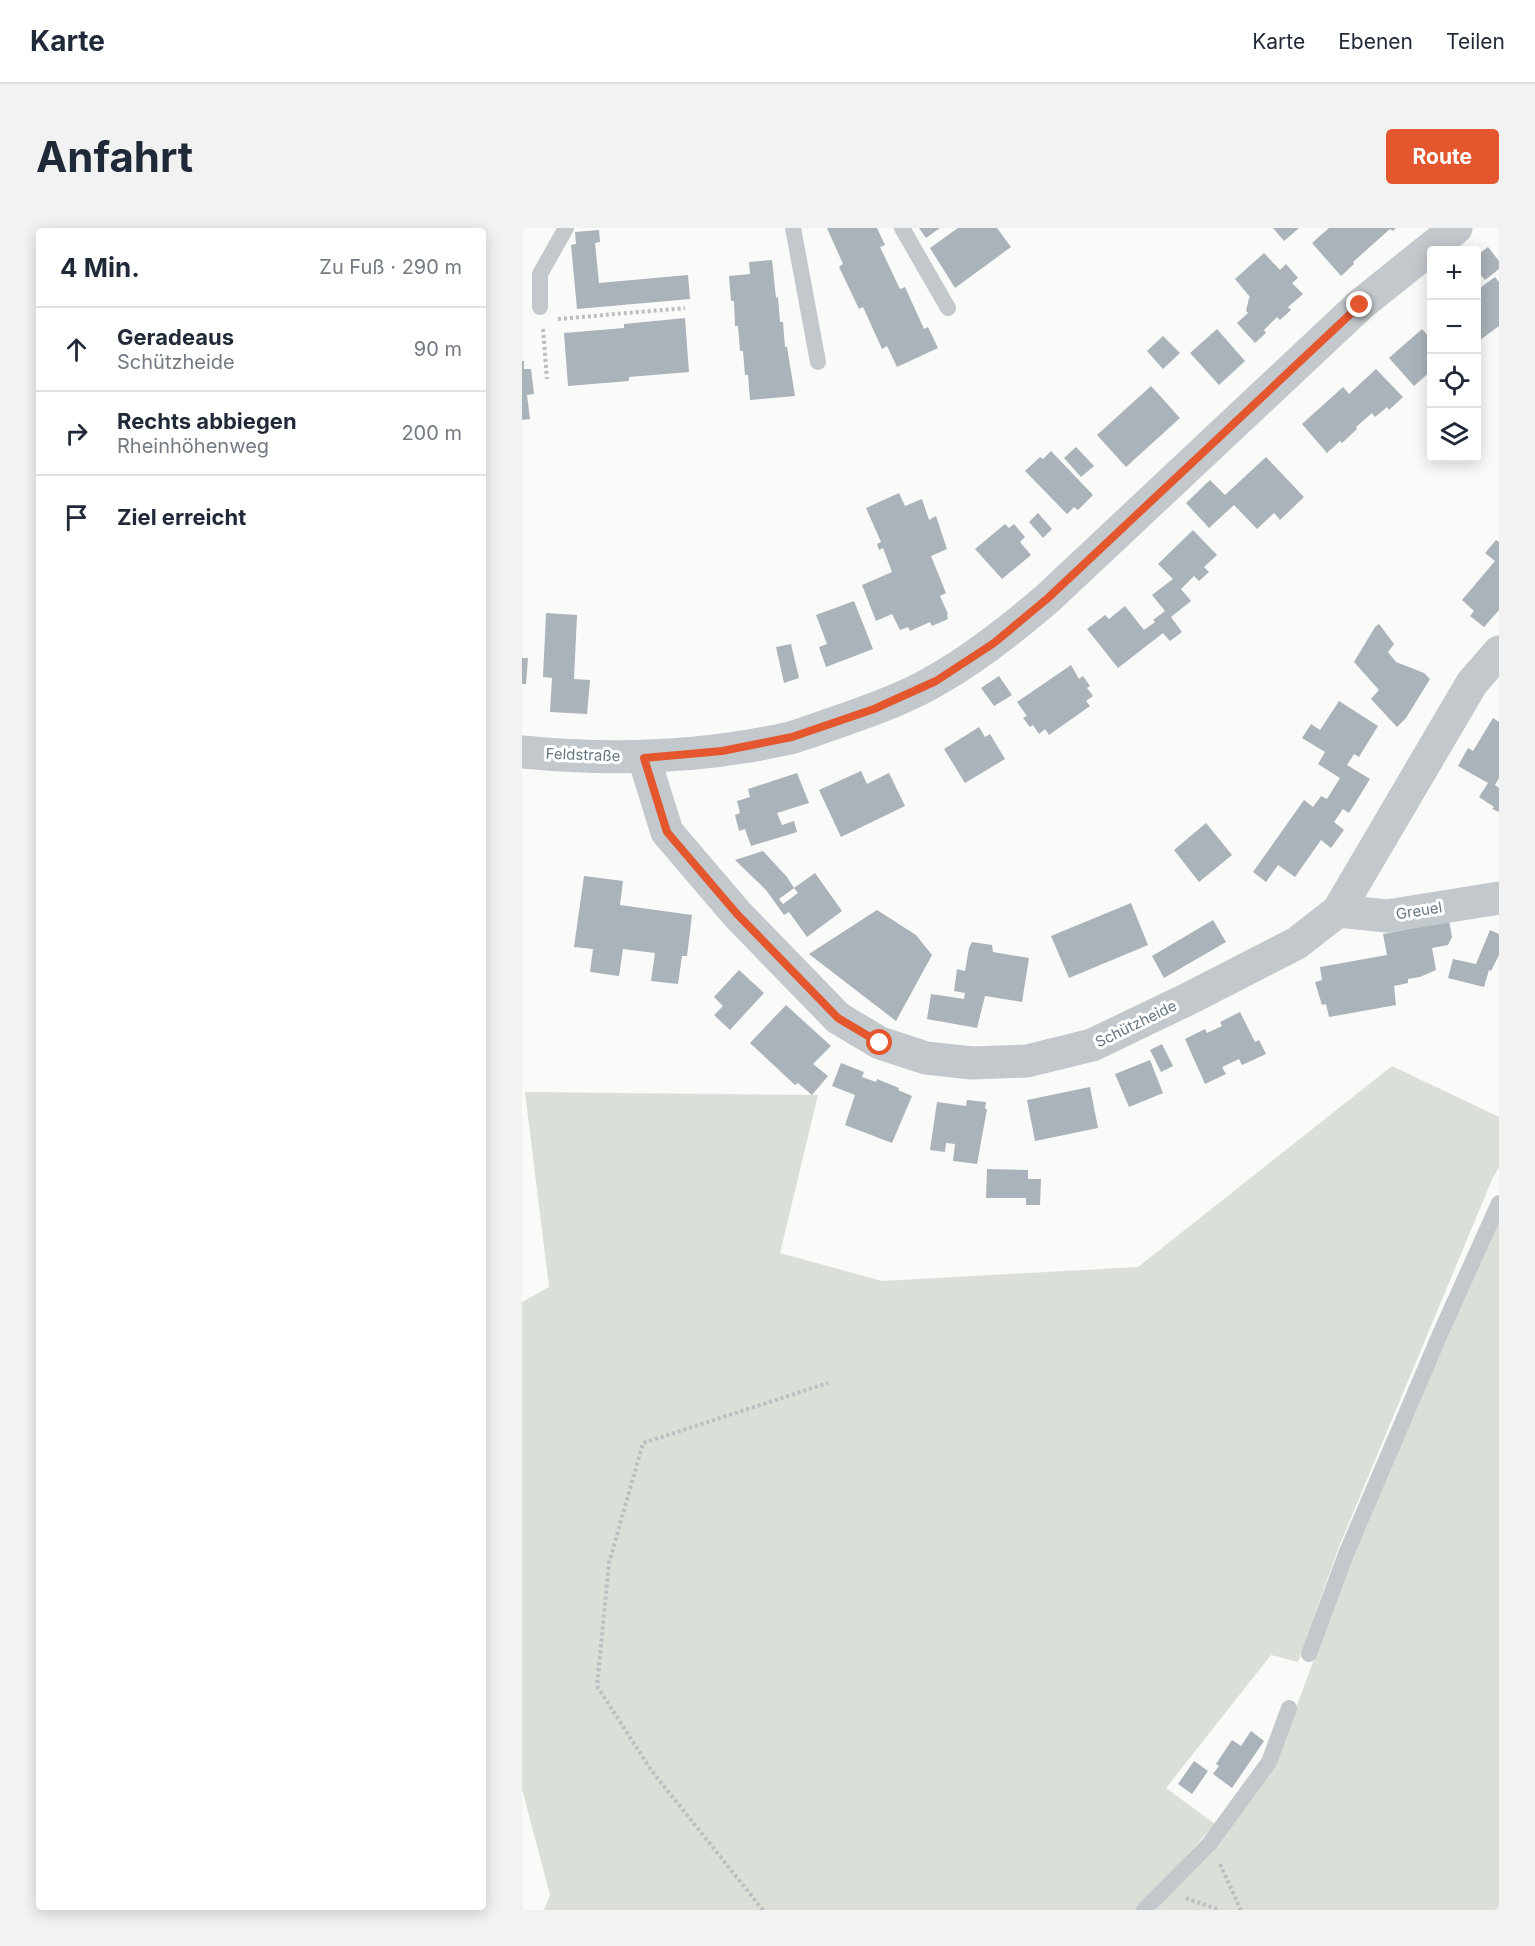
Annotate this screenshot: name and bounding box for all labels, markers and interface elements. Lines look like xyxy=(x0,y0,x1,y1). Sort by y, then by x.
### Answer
text: Karte xyxy=(30,24,105,58)
text: Karte xyxy=(1252,29,1305,54)
text: Ebenen xyxy=(1338,29,1413,54)
text: Teilen xyxy=(1446,29,1505,54)
button: Route xyxy=(1386,129,1499,184)
text: Anfahrt xyxy=(36,131,193,182)
map controls xyxy=(1427,246,1481,462)
button: + xyxy=(1427,246,1481,300)
text: 4 Min. xyxy=(60,252,140,283)
text: Zu Fuß · 290 m xyxy=(319,255,462,279)
route end xyxy=(1346,291,1372,317)
button: − xyxy=(1427,300,1481,354)
text: Geradeaus xyxy=(117,324,234,350)
icon: ahead xyxy=(60,333,93,366)
text: 90 m xyxy=(414,337,462,361)
text: Schützheide xyxy=(117,350,235,374)
button: locate xyxy=(1427,354,1481,408)
text: Rechts abbiegen xyxy=(117,408,297,434)
button: layers xyxy=(1427,408,1481,462)
icon: right xyxy=(60,417,93,450)
text: 200 m xyxy=(401,421,462,445)
text: Rheinhöhenweg xyxy=(117,434,269,458)
icon: arrive xyxy=(60,501,93,534)
text: Ziel erreicht xyxy=(117,504,246,530)
street label: Feldstraße xyxy=(545,744,621,765)
street label: Greuel xyxy=(1394,897,1443,924)
street label: Schützheide xyxy=(1092,996,1180,1051)
route start xyxy=(866,1029,892,1055)

